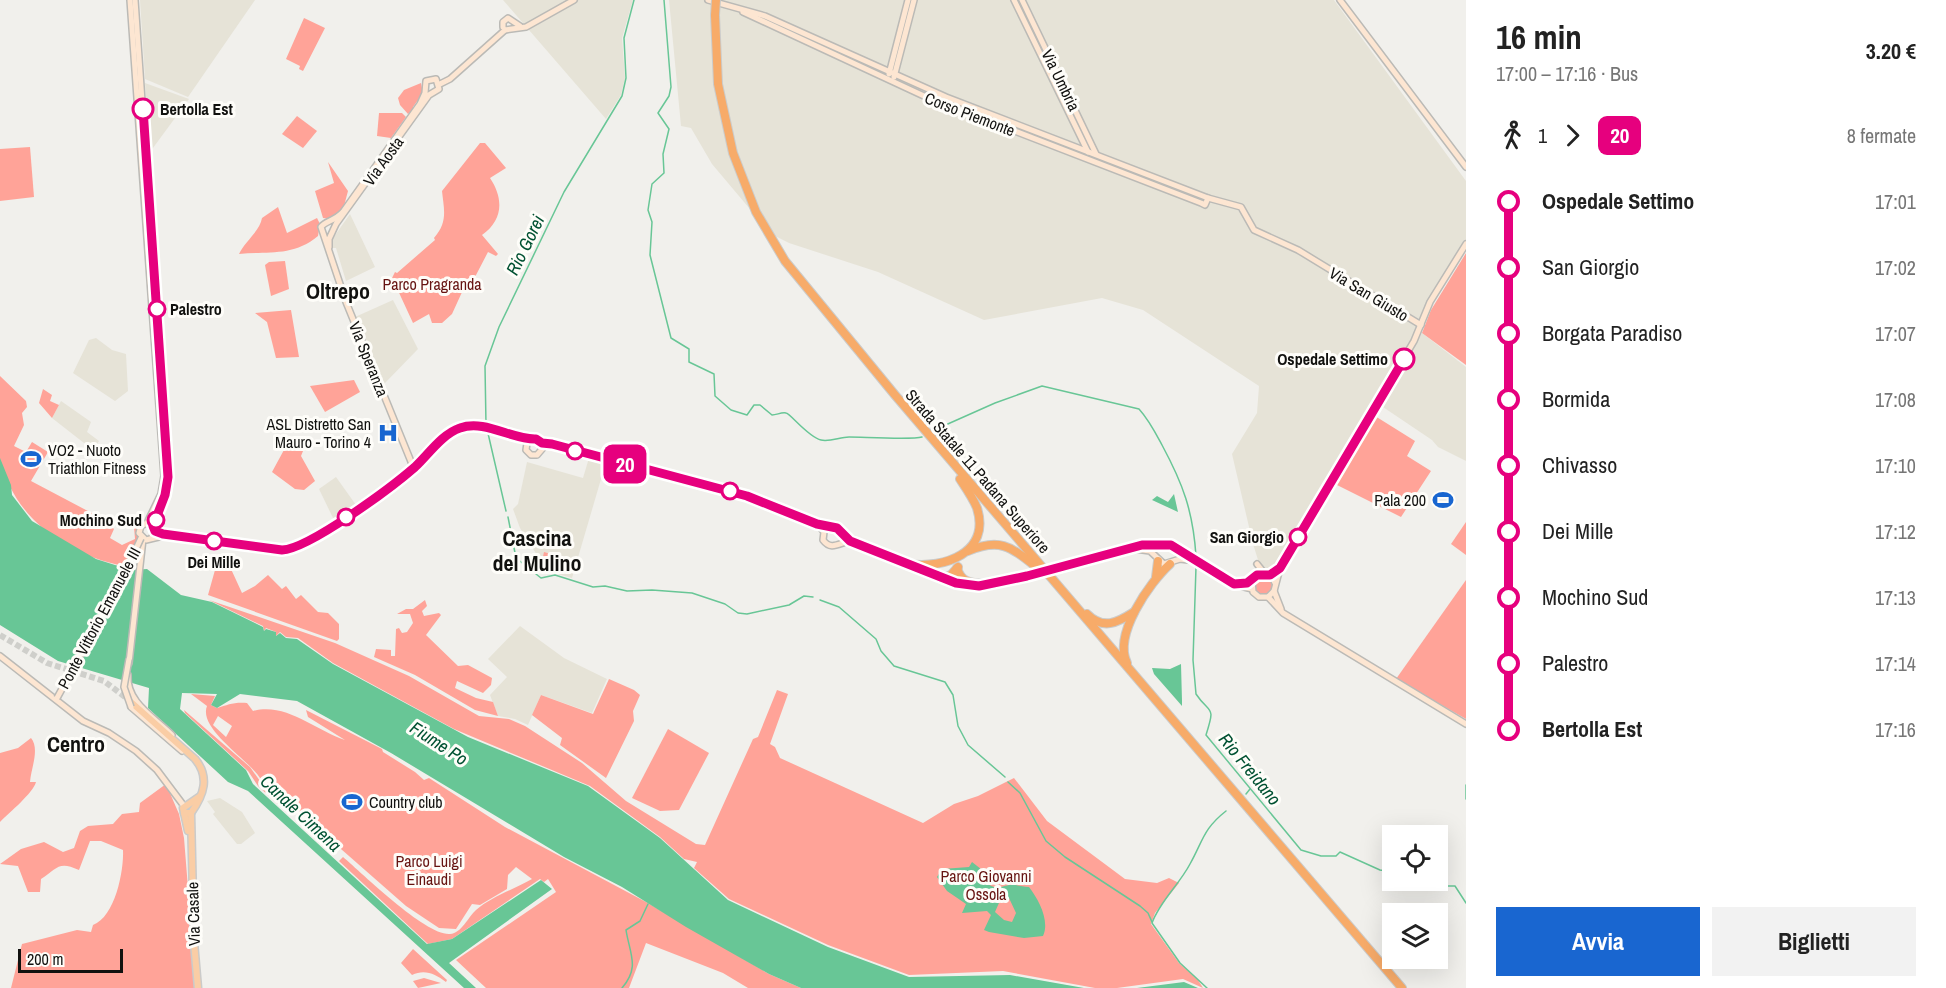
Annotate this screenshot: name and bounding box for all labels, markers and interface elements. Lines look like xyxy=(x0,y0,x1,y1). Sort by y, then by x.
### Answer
text: 16 min xyxy=(1496,15,1582,59)
text: 3.20 € xyxy=(1866,36,1916,66)
street label: Via Umbria xyxy=(1037,45,1086,115)
text: 17:00 – 17:16 · Bus xyxy=(1496,60,1638,87)
street label: Corso Piemonte xyxy=(922,87,1018,141)
marker: Bertolla Est xyxy=(132,98,154,120)
place label: Bertolla Est xyxy=(160,98,234,120)
icon: walk xyxy=(1496,119,1529,152)
icon: forward xyxy=(1556,119,1589,152)
text: 20 xyxy=(1610,121,1629,150)
text: 1 xyxy=(1538,122,1547,149)
text: 8 fermate xyxy=(1847,122,1916,149)
street label: Via Aosta xyxy=(358,131,409,190)
text: Ospedale Settimo xyxy=(1542,186,1694,216)
text: 17:01 xyxy=(1875,188,1916,215)
water label: Rio Gorei xyxy=(500,211,550,279)
text: San Giorgio xyxy=(1542,252,1639,282)
text: 17:02 xyxy=(1875,254,1916,281)
street label: Via San Giusto xyxy=(1325,262,1413,326)
park label: Parco Pragranda xyxy=(382,273,482,295)
district label: Oltrepo xyxy=(306,276,370,306)
place label: Palestro xyxy=(170,298,222,320)
marker: Palestro xyxy=(148,300,166,318)
street label: Via Speranza xyxy=(344,318,394,401)
text: Borgata Paradiso xyxy=(1542,318,1682,348)
text: 17:07 xyxy=(1875,320,1916,347)
place label: Ospedale Settimo xyxy=(1277,348,1388,370)
marker: Ospedale Settimo xyxy=(1393,348,1415,370)
street label: Strada Statale 11 Padana Superiore xyxy=(901,384,1055,558)
text: Bormida xyxy=(1542,384,1610,414)
text: 17:08 xyxy=(1875,386,1916,413)
place label: ASL Distretto San Mauro - Torino 4 xyxy=(265,413,371,453)
hospital icon: ASL Distretto San Mauro - Torino 4 xyxy=(376,421,400,445)
place label: VO2 - Nuoto Triathlon Fitness xyxy=(48,439,146,479)
unlabelled marker xyxy=(566,442,584,460)
line badge: 20 xyxy=(598,444,652,484)
sports icon: VO2 - Nuoto Triathlon Fitness xyxy=(19,447,43,471)
text: 20 xyxy=(615,450,635,479)
text: Chivasso xyxy=(1542,450,1617,480)
text: 17:10 xyxy=(1875,452,1916,479)
unlabelled marker xyxy=(721,482,739,500)
sports icon: Pala 200 xyxy=(1431,488,1455,512)
place label: Pala 200 xyxy=(1374,489,1426,511)
unlabelled marker xyxy=(337,508,355,526)
place label: Mochino Sud xyxy=(60,509,142,531)
marker: Mochino Sud xyxy=(147,511,165,529)
text: Dei Mille xyxy=(1542,516,1613,546)
text: 17:12 xyxy=(1875,518,1916,545)
district label: Cascina del Mulino xyxy=(492,523,582,578)
place label: San Giorgio xyxy=(1210,526,1284,548)
marker: San Giorgio xyxy=(1289,528,1307,546)
marker: Dei Mille xyxy=(205,532,223,550)
street label: Ponte Vittorio Emanuele III xyxy=(52,543,146,693)
place label: Dei Mille xyxy=(187,551,241,573)
text: Mochino Sud xyxy=(1542,582,1648,612)
text: 17:13 xyxy=(1875,584,1916,611)
text: Palestro xyxy=(1542,648,1608,678)
text: 17:14 xyxy=(1875,650,1916,677)
text: Bertolla Est xyxy=(1542,714,1642,744)
water label: Fiume Po xyxy=(405,715,473,771)
text: 17:16 xyxy=(1875,716,1916,743)
water label: Rio Freidano xyxy=(1213,728,1287,810)
district label: Centro xyxy=(47,729,105,759)
water label: Canale Cimena xyxy=(255,769,347,857)
sports icon: Country club xyxy=(340,790,364,814)
place label: Country club xyxy=(369,791,443,813)
map controls xyxy=(1382,825,1448,969)
button: locate xyxy=(1382,825,1448,891)
park label: Parco Luigi Einaudi xyxy=(395,850,463,890)
park label: Parco Giovanni Ossola xyxy=(940,865,1032,905)
street label: Via Casale xyxy=(181,882,205,946)
button: layers xyxy=(1382,903,1448,969)
button: Avvia xyxy=(1496,907,1700,976)
button: Biglietti xyxy=(1712,907,1916,976)
scale bar xyxy=(18,946,123,974)
text: 200 m xyxy=(27,948,63,970)

